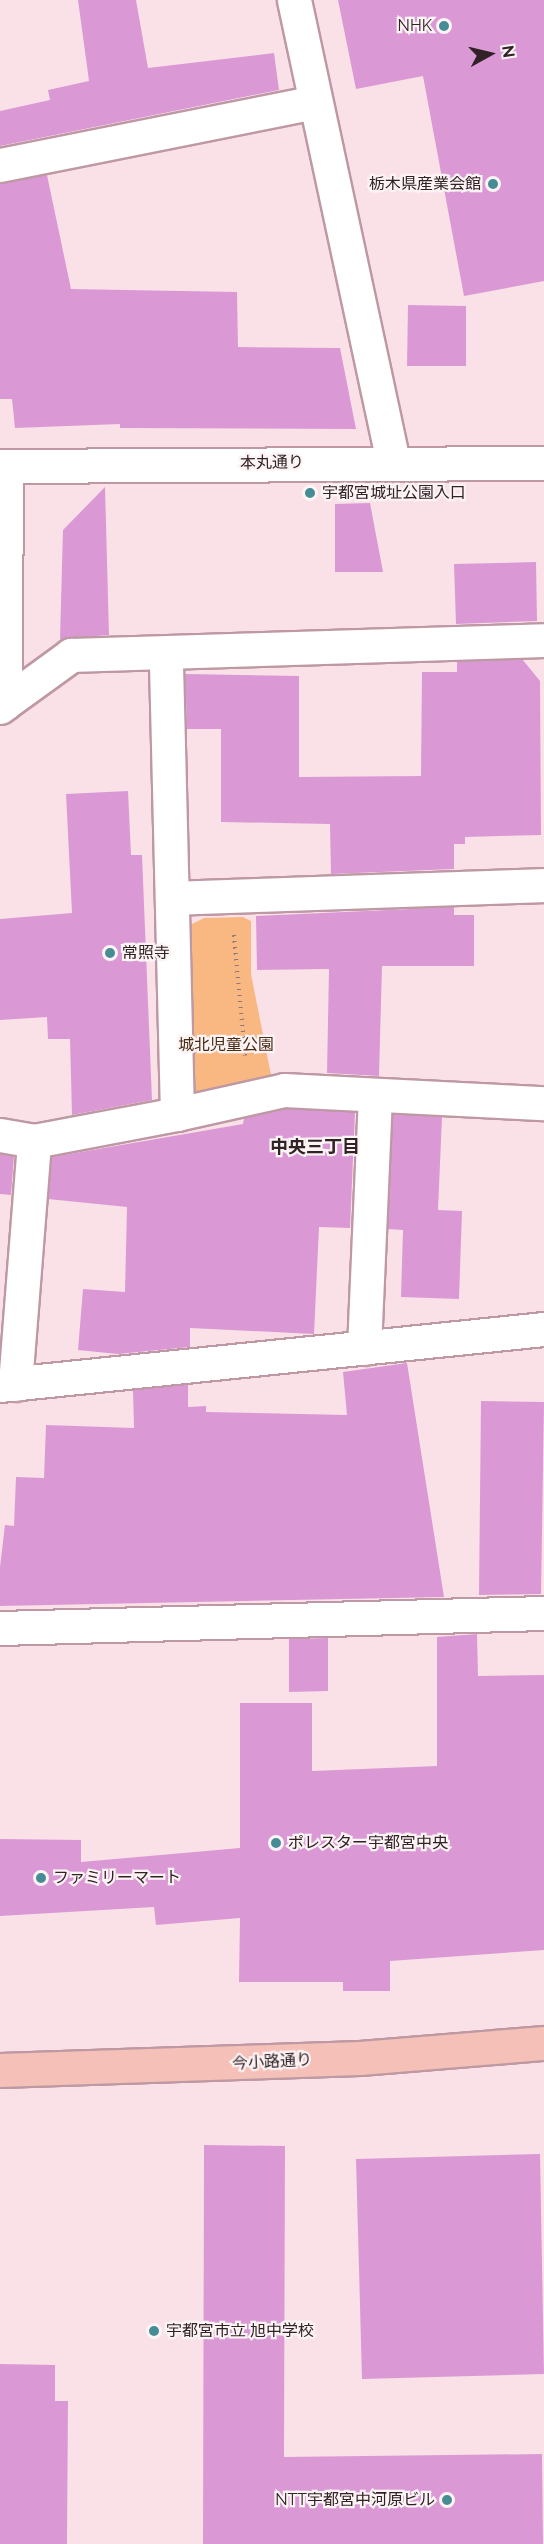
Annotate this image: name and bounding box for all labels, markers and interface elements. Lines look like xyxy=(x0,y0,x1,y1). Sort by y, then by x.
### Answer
place label: NHK xyxy=(398,16,432,36)
marker: NHK xyxy=(437,19,451,33)
north arrow xyxy=(460,24,520,84)
text: N xyxy=(498,44,519,59)
place label: 栃木県産業会館 xyxy=(369,174,481,194)
marker: 栃木県産業会館 xyxy=(486,177,500,191)
street label: 本丸通り xyxy=(240,453,304,473)
place label: 宇都宮城址公園入口 xyxy=(322,483,466,503)
marker: 宇都宮城址公園入口 xyxy=(303,486,317,500)
place label: 常照寺 xyxy=(122,943,170,963)
marker: 常照寺 xyxy=(103,946,117,960)
park label: 城北児童公園 xyxy=(178,1035,274,1055)
district label: 中央三丁目 xyxy=(270,1136,360,1158)
place label: ポレスター宇都宮中央 xyxy=(288,1833,448,1853)
marker: ポレスター宇都宮中央 xyxy=(269,1836,283,1850)
place label: ファミリーマート xyxy=(53,1868,181,1888)
marker: ファミリーマート xyxy=(34,1871,48,1885)
street label: 今小路通り xyxy=(232,2050,312,2074)
place label: 宇都宮市立 旭中学校 xyxy=(166,2321,314,2341)
marker: 宇都宮市立 旭中学校 xyxy=(147,2324,161,2338)
place label: NTT宇都宮中河原ビル xyxy=(275,2490,435,2510)
marker: NTT宇都宮中河原ビル xyxy=(440,2493,454,2507)

